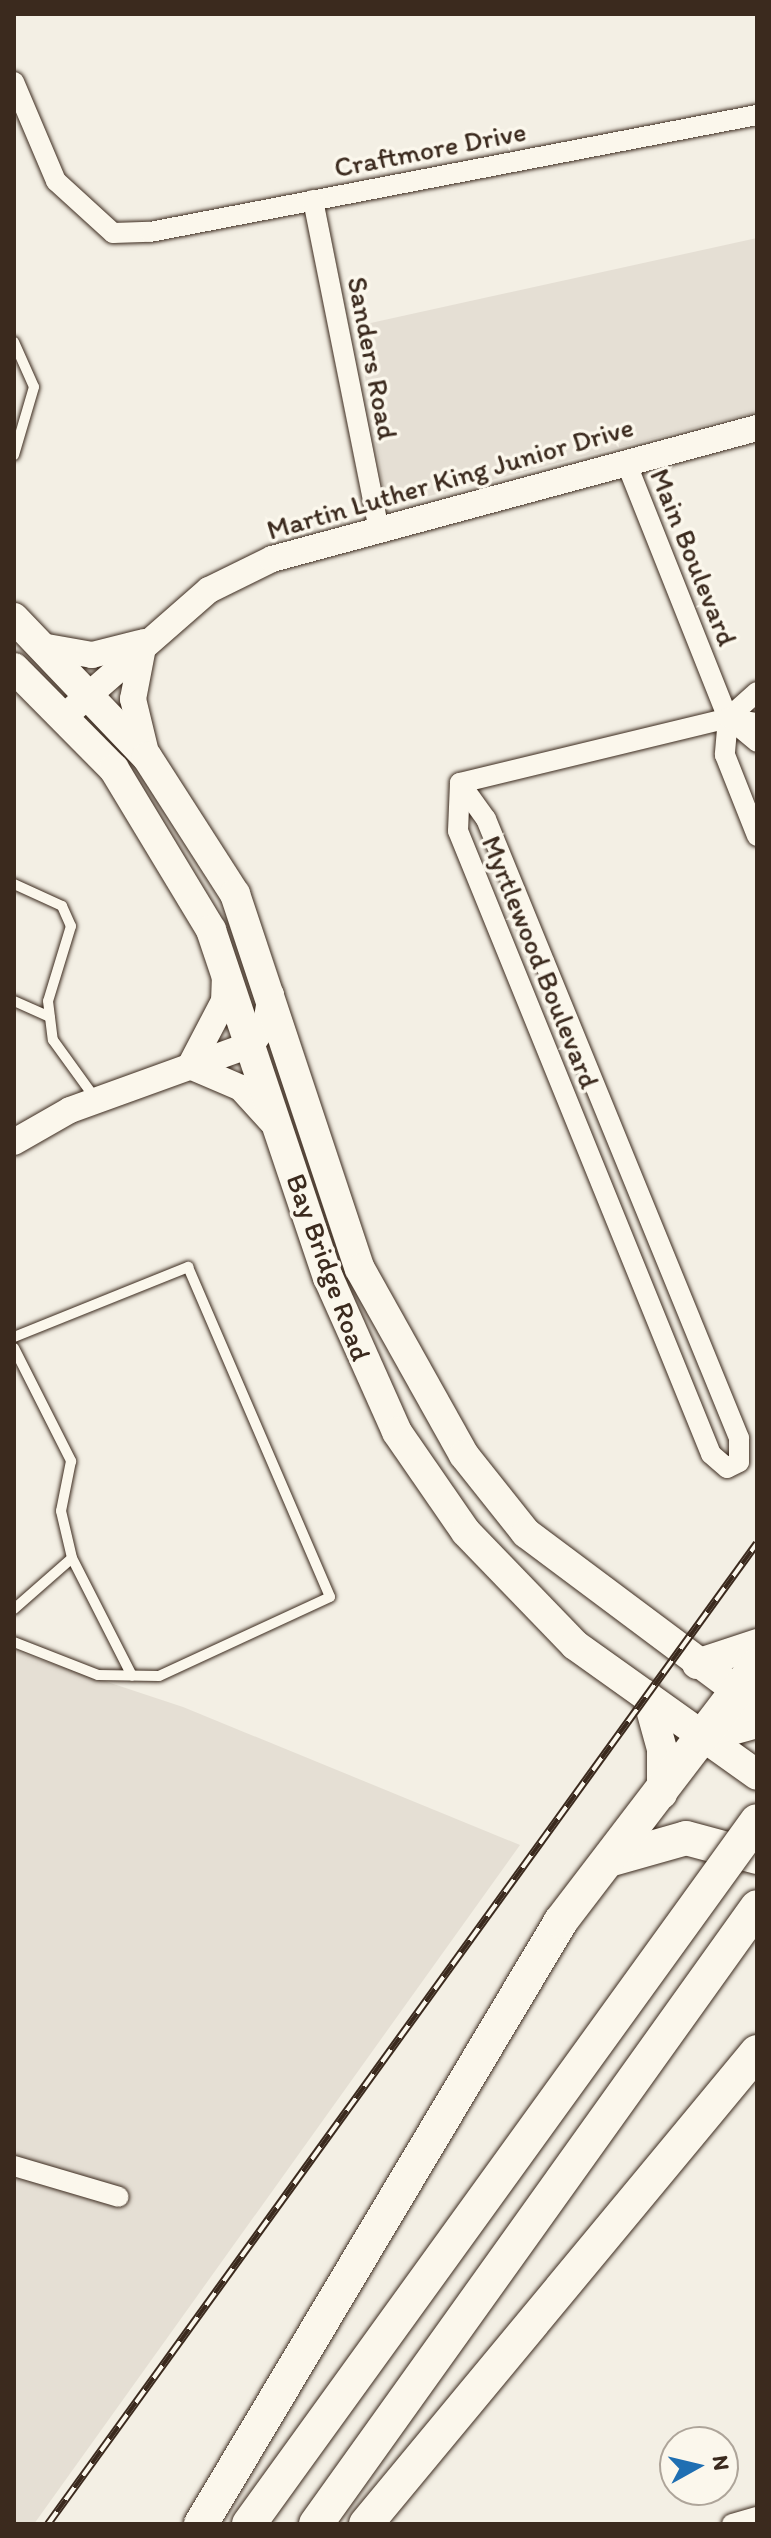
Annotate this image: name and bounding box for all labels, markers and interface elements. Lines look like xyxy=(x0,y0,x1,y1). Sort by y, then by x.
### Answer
street label: Craftmore Drive xyxy=(331,114,529,184)
street label: Sanders Road xyxy=(341,274,405,442)
street label: Martin Luther King Junior Drive xyxy=(263,409,637,547)
street label: Main Boulevard xyxy=(643,463,745,651)
street label: Myrtlewood Boulevard xyxy=(475,831,607,1093)
street label: Bay Bridge Road xyxy=(279,1168,379,1366)
north arrow xyxy=(659,2426,739,2506)
text: N xyxy=(707,2454,736,2472)

